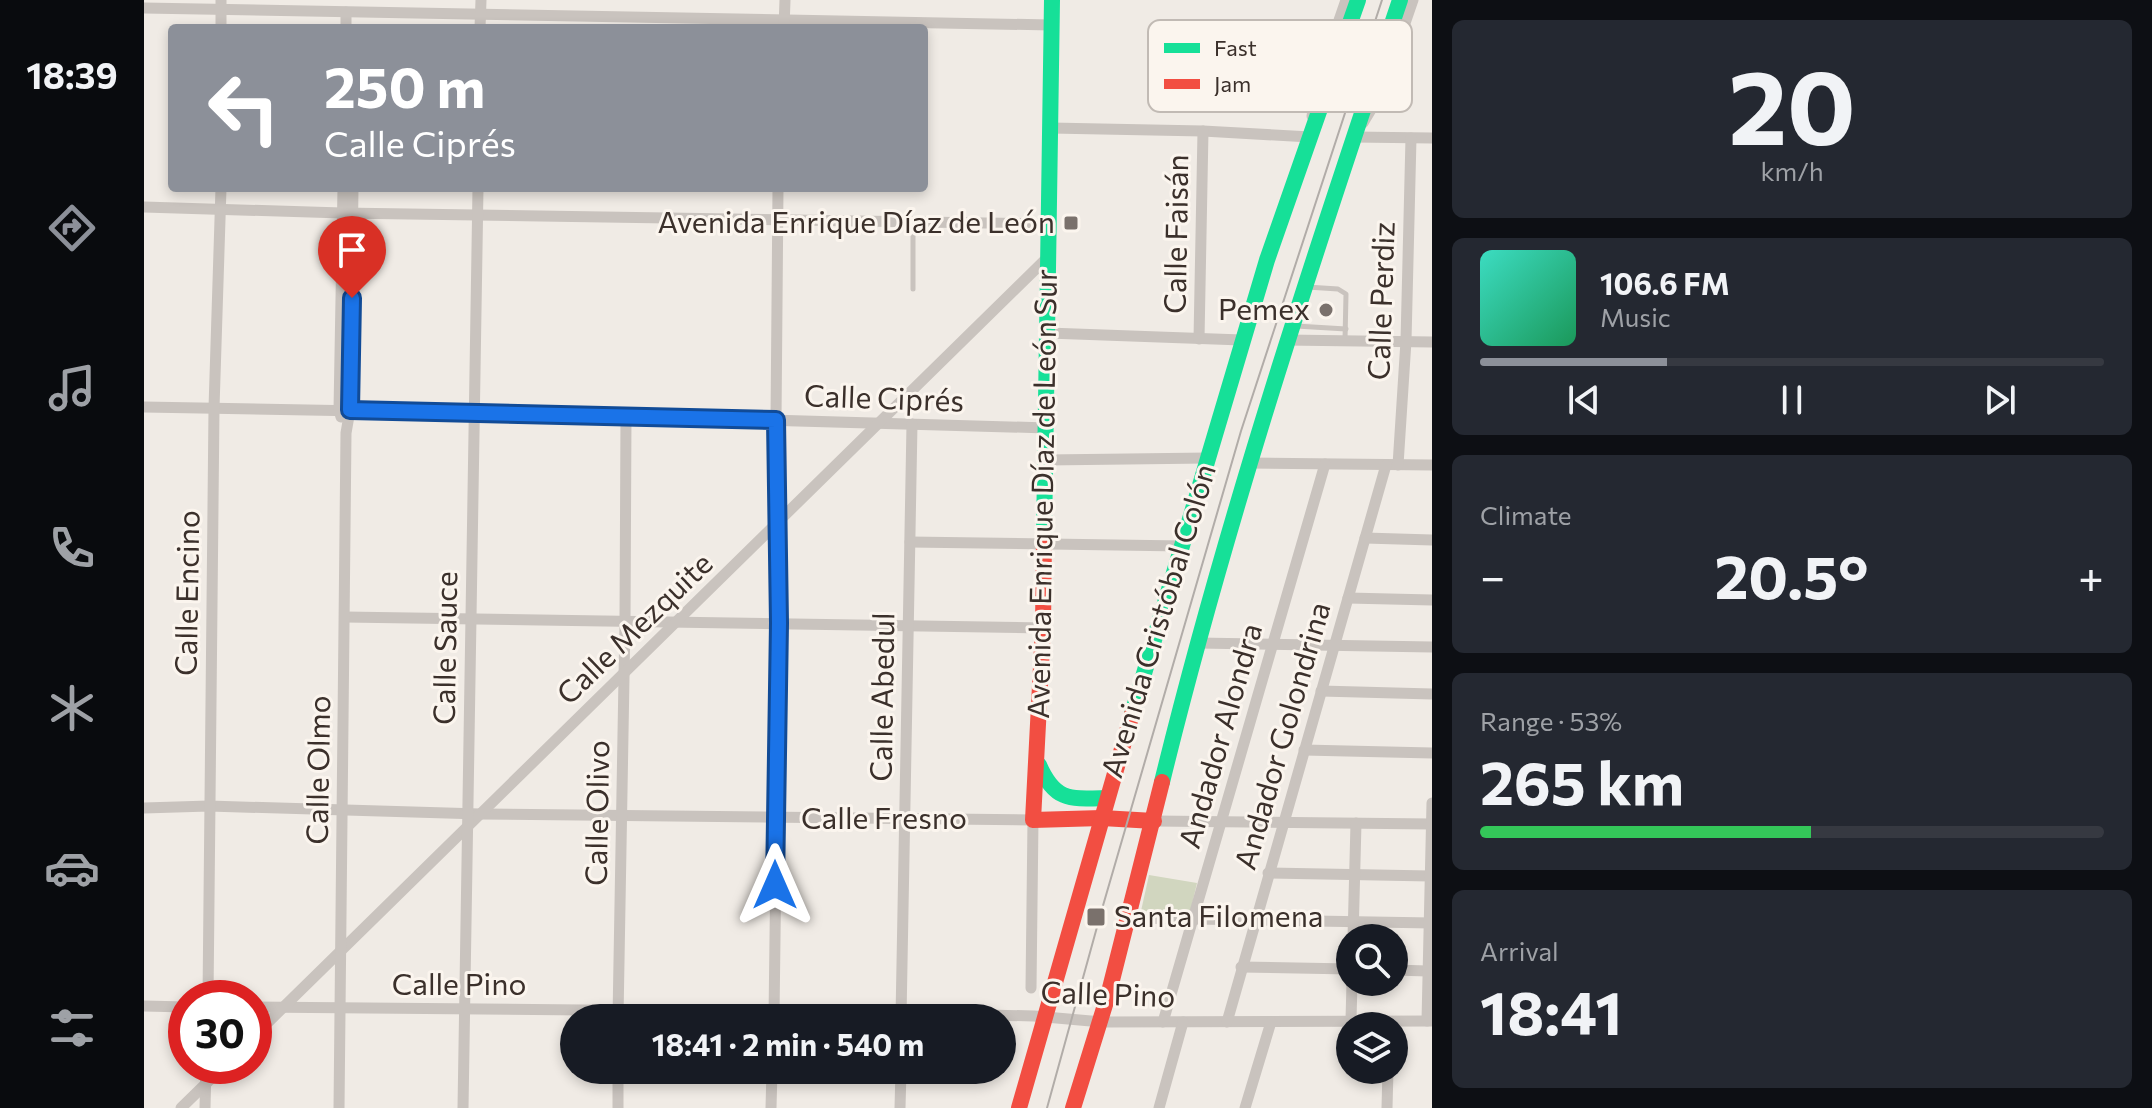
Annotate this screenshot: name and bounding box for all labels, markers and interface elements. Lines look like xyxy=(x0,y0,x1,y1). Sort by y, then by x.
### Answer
legend xyxy=(1148,20,1412,112)
text: Fast xyxy=(1214,34,1257,61)
text: 20 xyxy=(1728,39,1856,166)
text: 250 m xyxy=(324,51,485,120)
text: 18:39 xyxy=(26,52,118,96)
icon: left xyxy=(192,56,296,160)
text: Jam xyxy=(1214,70,1251,97)
text: Calle Ciprés xyxy=(324,120,516,164)
street label: Calle Faisán xyxy=(1155,154,1194,314)
text: km/h xyxy=(1760,155,1824,186)
icon: directions xyxy=(44,200,100,256)
place label: Avenida Enrique Díaz de León xyxy=(657,202,1055,239)
marker: Avenida Enrique Díaz de León xyxy=(1062,214,1080,232)
pin xyxy=(318,216,386,298)
street label: Calle Perdiz xyxy=(1358,221,1401,381)
icon: arrive xyxy=(330,228,374,272)
text: 106.6 FM xyxy=(1600,264,1730,301)
street label: Avenida Enrique Díaz de León Sur xyxy=(1018,269,1063,719)
place label: Pemex xyxy=(1218,289,1310,326)
marker: Pemex xyxy=(1317,301,1335,319)
text: Music xyxy=(1600,301,1671,332)
icon: music xyxy=(44,360,100,416)
street label: Calle Ciprés xyxy=(803,375,965,418)
icon: previous xyxy=(1562,378,1606,422)
icon: pause xyxy=(1770,378,1814,422)
icon: next xyxy=(1978,378,2022,422)
street label: Avenida Cristóbal Colón xyxy=(1091,459,1222,781)
text: Climate xyxy=(1480,499,1572,530)
street label: Calle Encino xyxy=(166,510,205,676)
icon: phone xyxy=(44,520,100,576)
text: 20.5° xyxy=(1715,538,1869,611)
street label: Calle Mezquite xyxy=(548,544,719,711)
text: − xyxy=(1480,548,1505,602)
text: + xyxy=(2078,548,2104,602)
street label: Calle Sauce xyxy=(424,571,463,725)
street label: Andador Golondrina xyxy=(1225,597,1336,873)
street label: Calle Abedul xyxy=(861,612,900,782)
street label: Andador Alondra xyxy=(1169,619,1268,852)
icon: climate xyxy=(44,680,100,736)
street label: Calle Olmo xyxy=(297,695,336,845)
text: Range · 53% xyxy=(1480,705,1622,736)
street label: Calle Olivo xyxy=(576,740,615,886)
text: 265 km xyxy=(1480,744,1684,817)
street label: Calle Fresno xyxy=(801,798,967,835)
icon: car xyxy=(44,840,100,896)
position arrow xyxy=(733,843,817,927)
place label: Santa Filomena xyxy=(1114,896,1324,933)
marker: Santa Filomena xyxy=(1085,906,1107,928)
map controls xyxy=(1336,924,1408,1084)
button: search xyxy=(1336,924,1408,996)
text: Arrival xyxy=(1480,935,1559,966)
street label: Calle Pino xyxy=(392,964,526,1001)
street label: Calle Pino xyxy=(1040,972,1176,1013)
text: 18:41 xyxy=(1480,974,1622,1047)
speed limit sign: 30 xyxy=(168,980,272,1084)
icon: filters xyxy=(44,1000,100,1056)
button: layers xyxy=(1336,1012,1408,1084)
text: 18:41 · 2 min · 540 m xyxy=(652,1025,924,1062)

